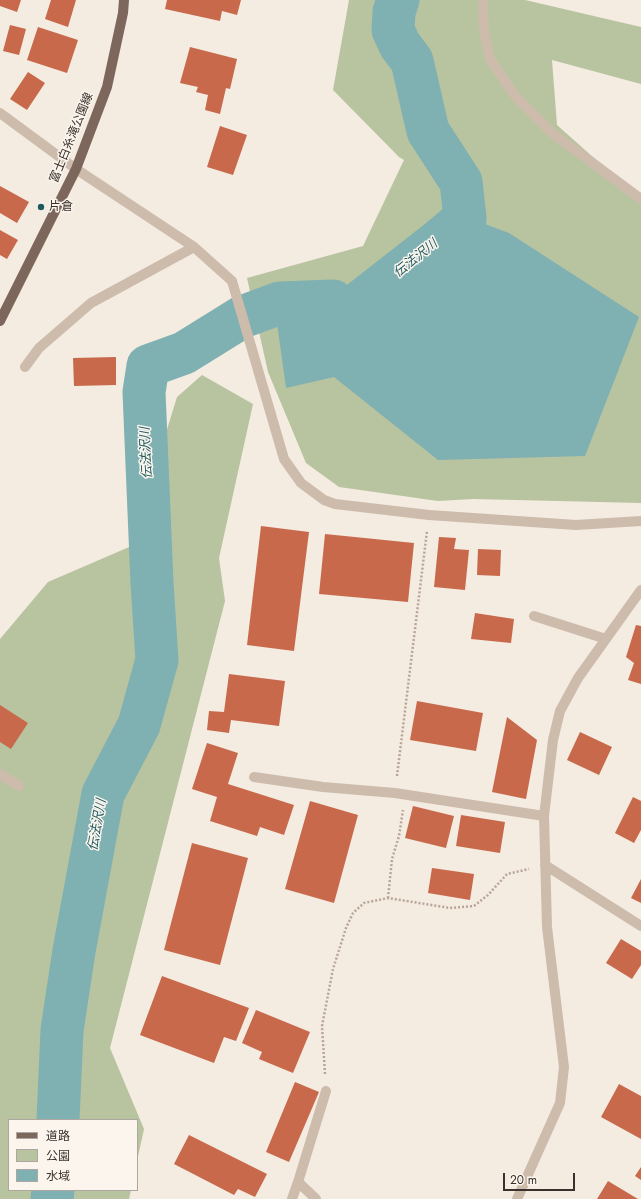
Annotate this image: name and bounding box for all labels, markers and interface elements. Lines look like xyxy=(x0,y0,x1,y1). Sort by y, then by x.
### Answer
street label: 富士白糸滝公園線 xyxy=(47,91,97,185)
place label: 片倉 xyxy=(49,200,73,214)
marker: 片倉 xyxy=(36,202,46,212)
water label: 伝法沢川 xyxy=(391,237,441,281)
water label: 伝法沢川 xyxy=(138,427,156,479)
water label: 伝法沢川 xyxy=(86,798,110,852)
legend xyxy=(8,1119,138,1191)
text: 道路 xyxy=(46,1127,70,1145)
text: 公園 xyxy=(46,1147,70,1165)
scale bar xyxy=(505,1165,577,1191)
text: 水域 xyxy=(46,1167,70,1185)
text: 20 m xyxy=(510,1171,537,1189)

